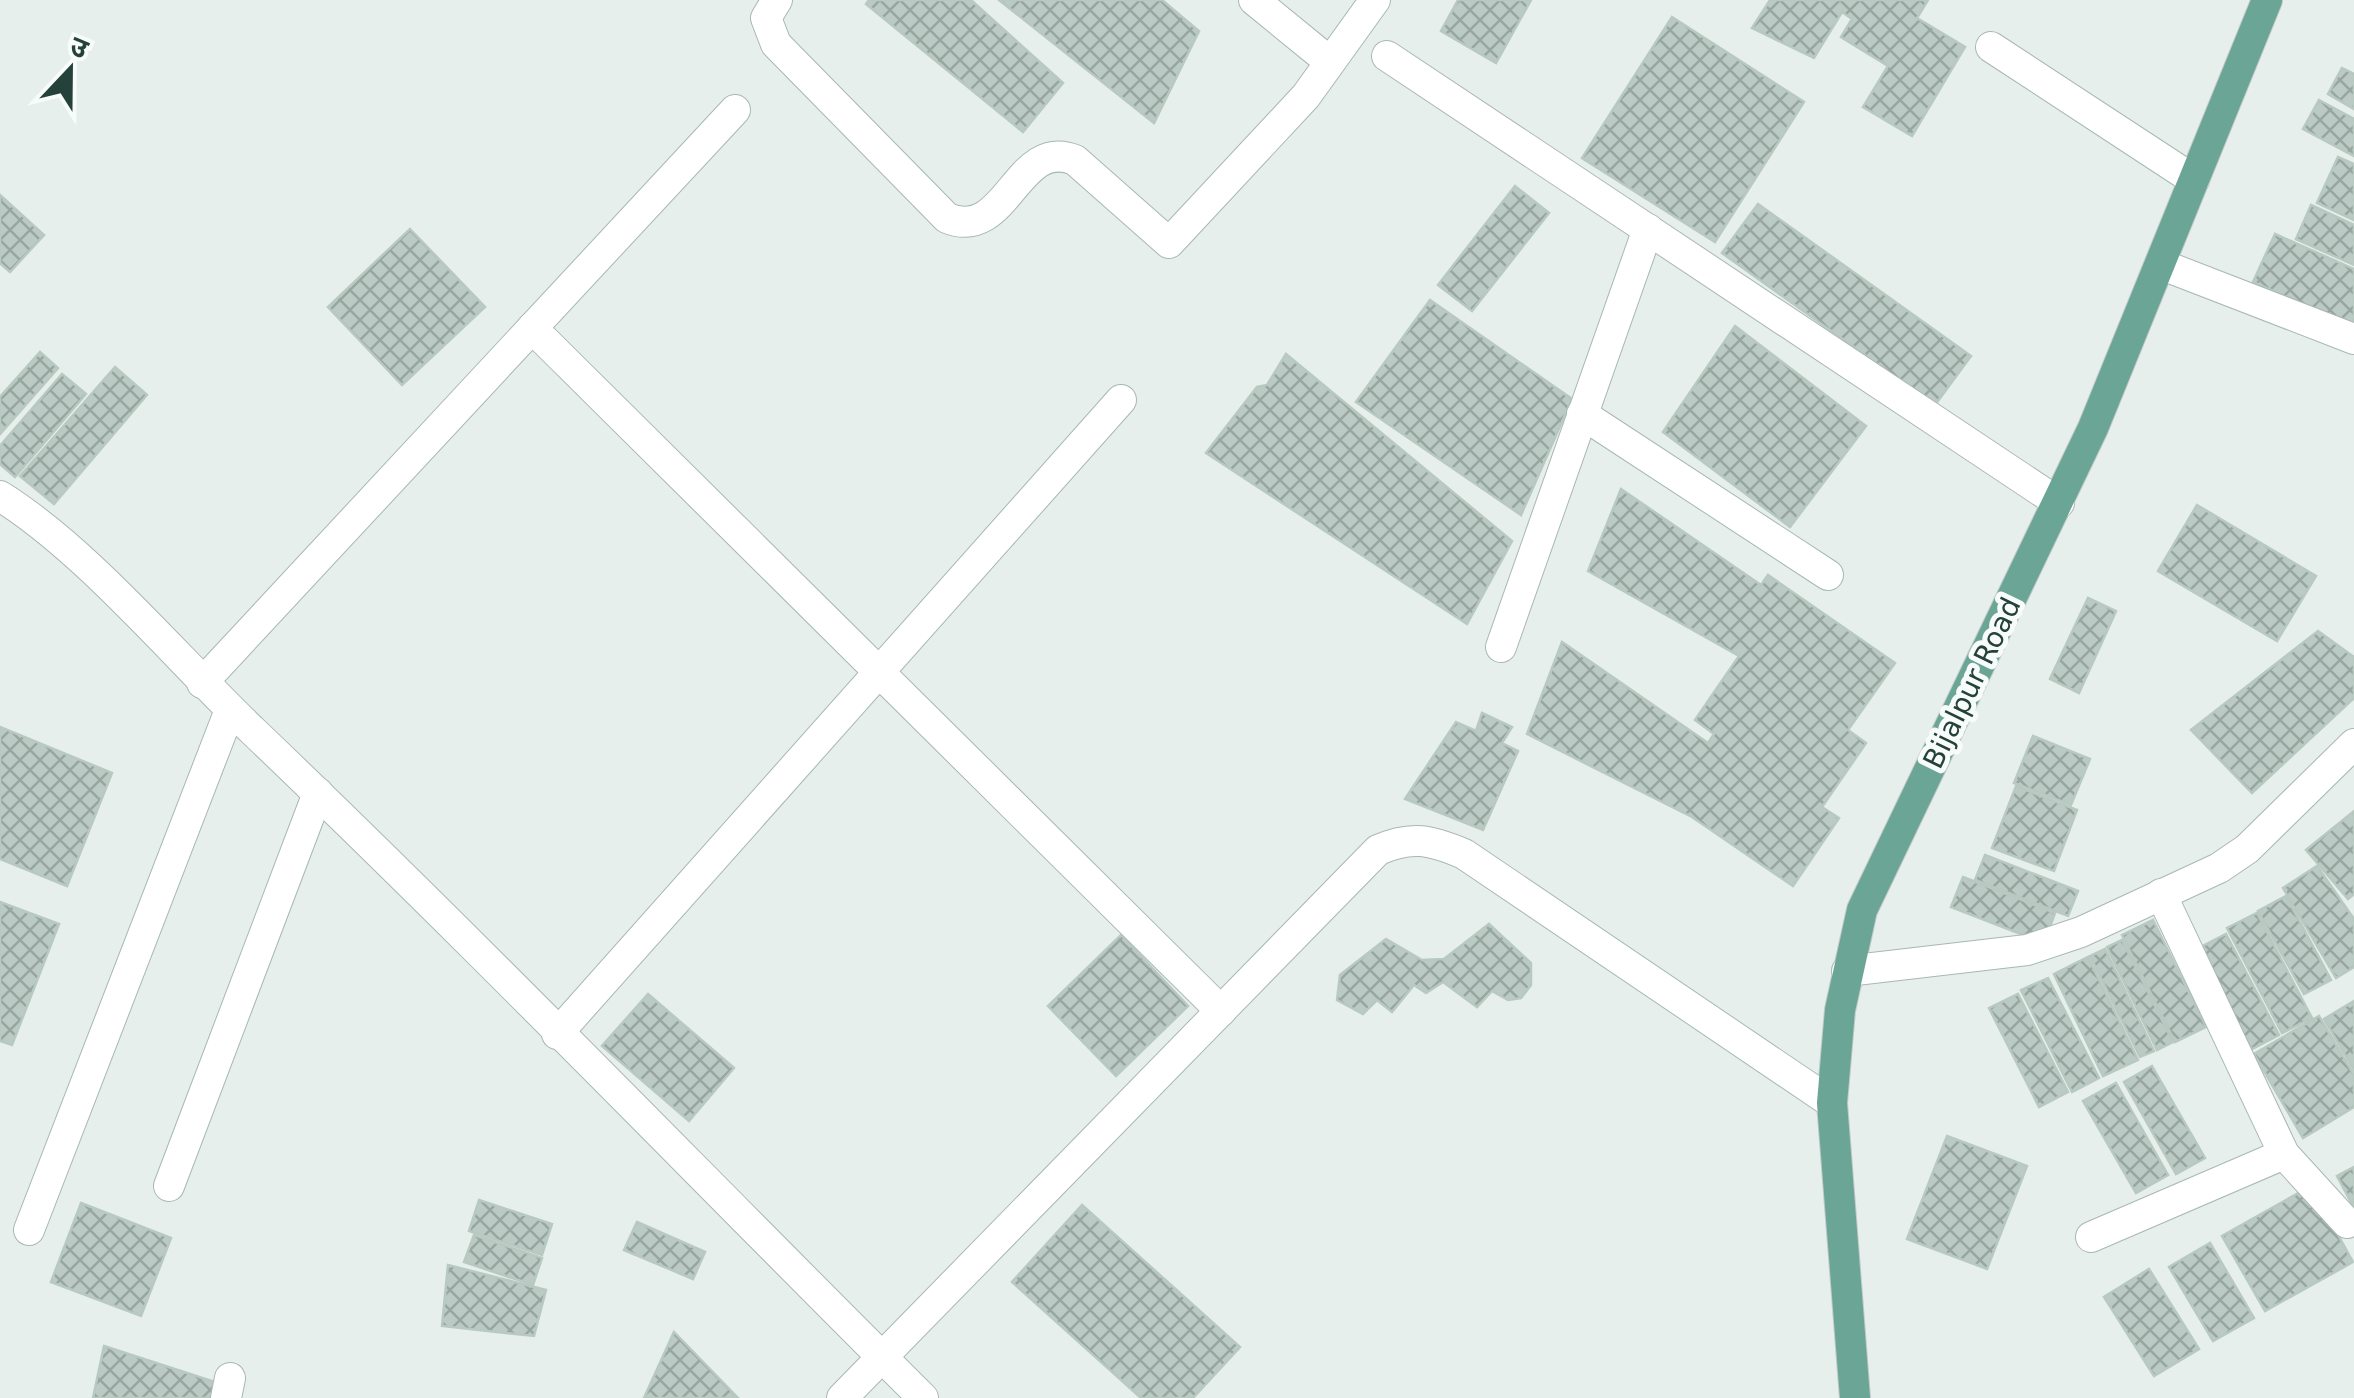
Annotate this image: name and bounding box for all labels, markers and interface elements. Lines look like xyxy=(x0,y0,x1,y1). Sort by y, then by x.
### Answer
north arrow xyxy=(20,20,120,120)
text: उ xyxy=(65,29,94,66)
street label: Bijalpur Road xyxy=(1916,592,2028,774)

